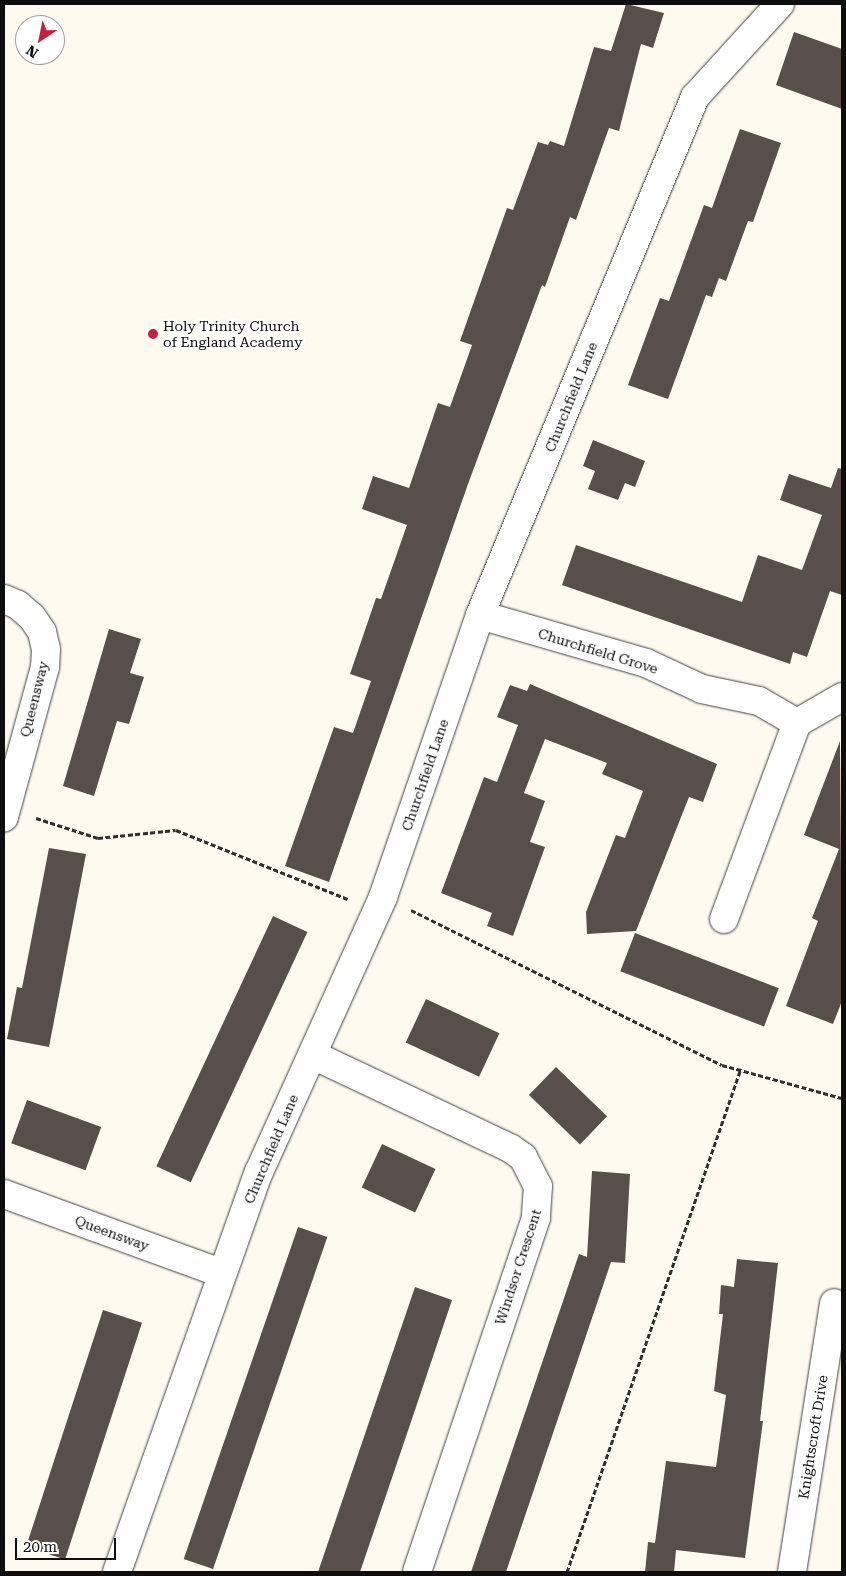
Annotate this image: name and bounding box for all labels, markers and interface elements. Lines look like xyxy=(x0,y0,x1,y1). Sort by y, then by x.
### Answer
north arrow xyxy=(15,15,65,65)
text: N xyxy=(23,42,41,61)
place label: Holy Trinity Church of England Academy xyxy=(163,318,302,351)
marker: Holy Trinity Church of England Academy xyxy=(147,328,159,340)
street label: Churchfield Lane xyxy=(541,340,601,454)
street label: Churchfield Grove xyxy=(536,625,660,677)
street label: Queensway xyxy=(16,659,52,739)
street label: Churchfield Lane xyxy=(398,717,452,833)
street label: Churchfield Lane xyxy=(240,1092,302,1206)
street label: Windsor Crescent xyxy=(491,1207,545,1327)
street label: Queensway xyxy=(73,1212,151,1254)
street label: Knightscroft Drive xyxy=(795,1374,831,1500)
scale bar xyxy=(18,1528,119,1560)
text: 20 m xyxy=(23,1538,57,1556)

